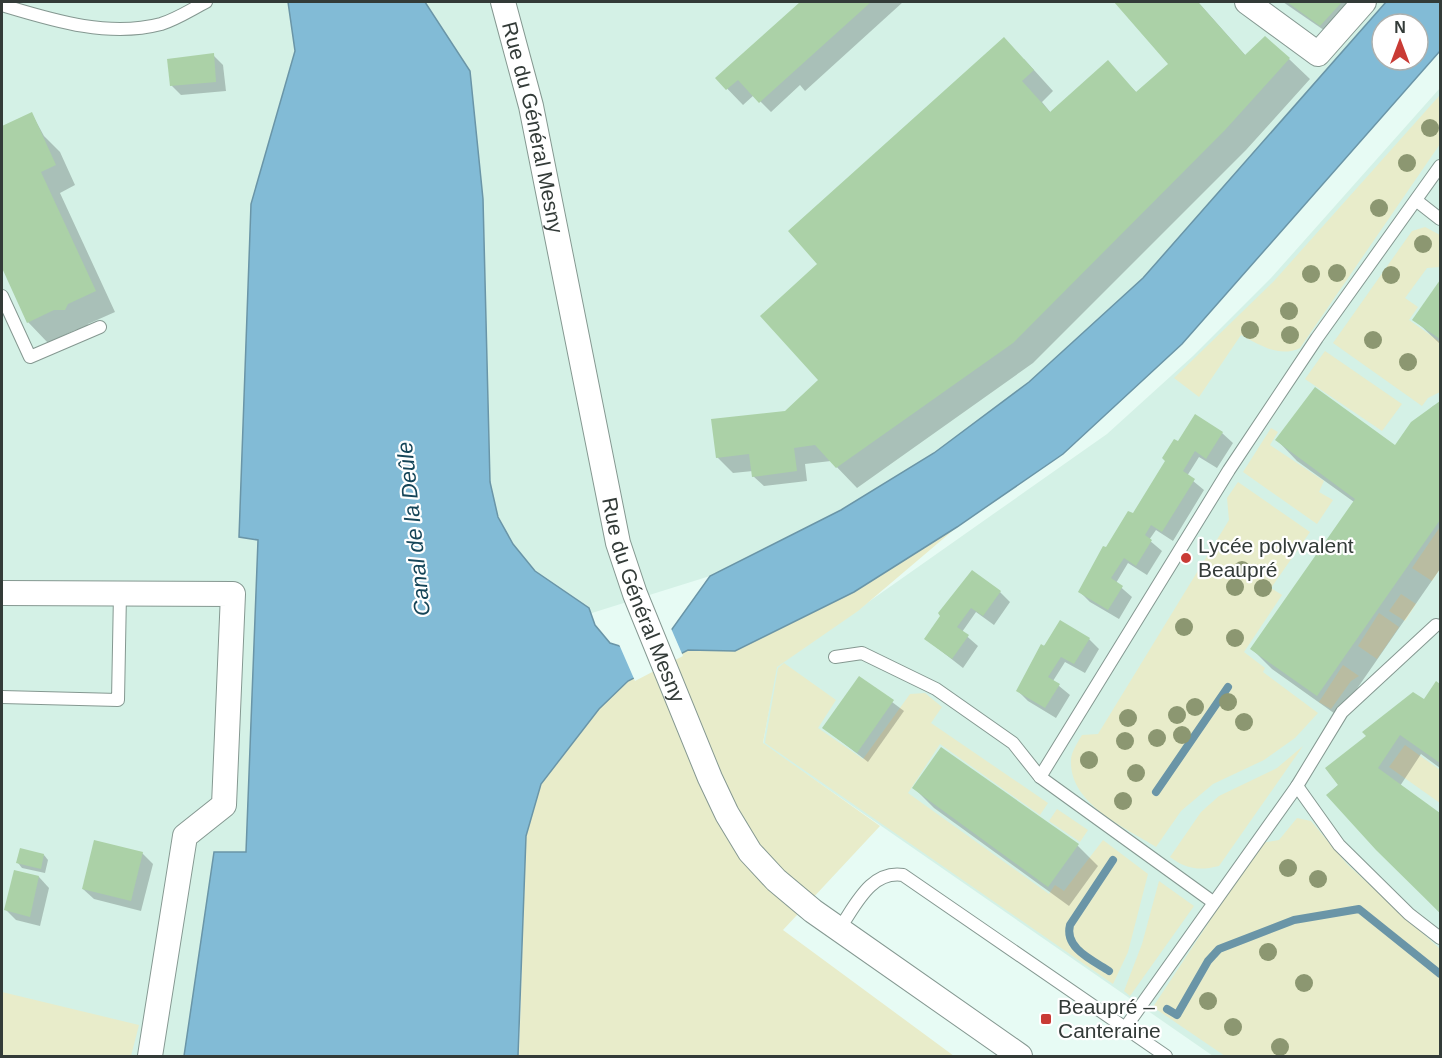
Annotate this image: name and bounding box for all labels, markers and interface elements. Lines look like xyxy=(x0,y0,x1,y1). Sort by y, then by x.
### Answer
north arrow xyxy=(1370,12,1430,72)
street label: Rue du Général Mesny xyxy=(498,19,568,235)
text: N xyxy=(1394,19,1406,36)
water label: Canal de la Deûle xyxy=(392,441,435,617)
street label: Rue du Général Mesny xyxy=(598,495,690,706)
place label: Lycée polyvalent Beaupré xyxy=(1198,534,1354,581)
marker: Lycée polyvalent Beaupré xyxy=(1179,551,1193,565)
place label: Beaupré – Canteraine xyxy=(1058,995,1161,1042)
marker: Beaupré – Canteraine xyxy=(1039,1012,1053,1026)

